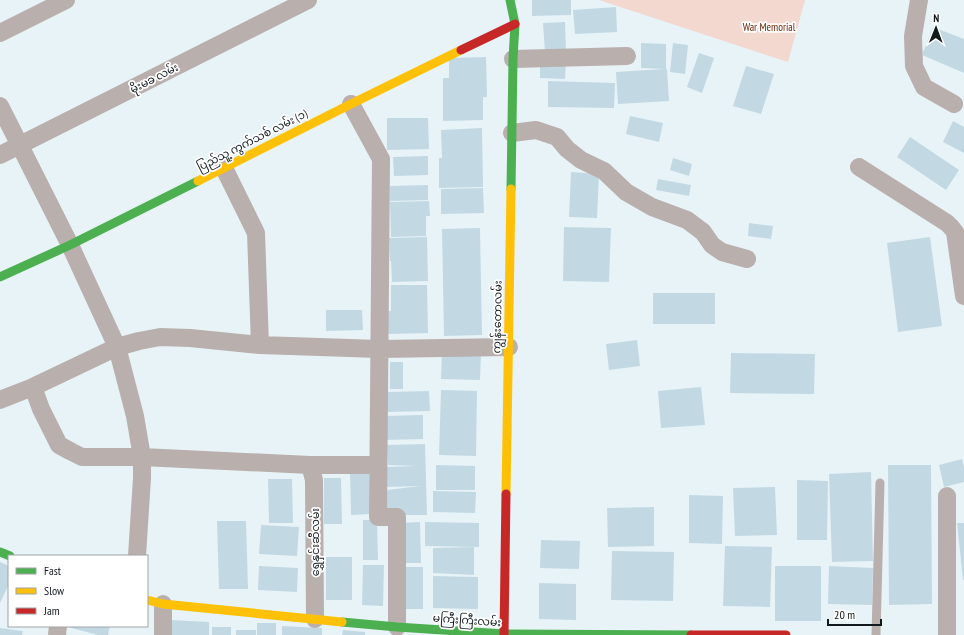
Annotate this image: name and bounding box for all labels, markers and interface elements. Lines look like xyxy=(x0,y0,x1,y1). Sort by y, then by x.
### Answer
north arrow xyxy=(916,8,956,48)
text: N xyxy=(933,11,939,25)
park label: War Memorial xyxy=(743,20,796,34)
street label: မိုးမခ လမ်း xyxy=(128,60,181,98)
street label: ပြည်သူ့ ကွက်သစ် လမ်း (၁) xyxy=(195,106,311,176)
street label: ကျွန်းတောလမ်း xyxy=(489,280,508,354)
street label: ရွှေနှင်းဆီလမ်း xyxy=(308,508,324,576)
legend xyxy=(8,555,148,627)
text: Fast xyxy=(44,563,62,578)
text: Slow xyxy=(44,583,65,598)
scale bar xyxy=(828,601,881,627)
text: Jam xyxy=(43,603,60,618)
text: 20 m xyxy=(834,607,855,622)
street label: မကြီးကြီးလမ်း xyxy=(432,611,502,631)

